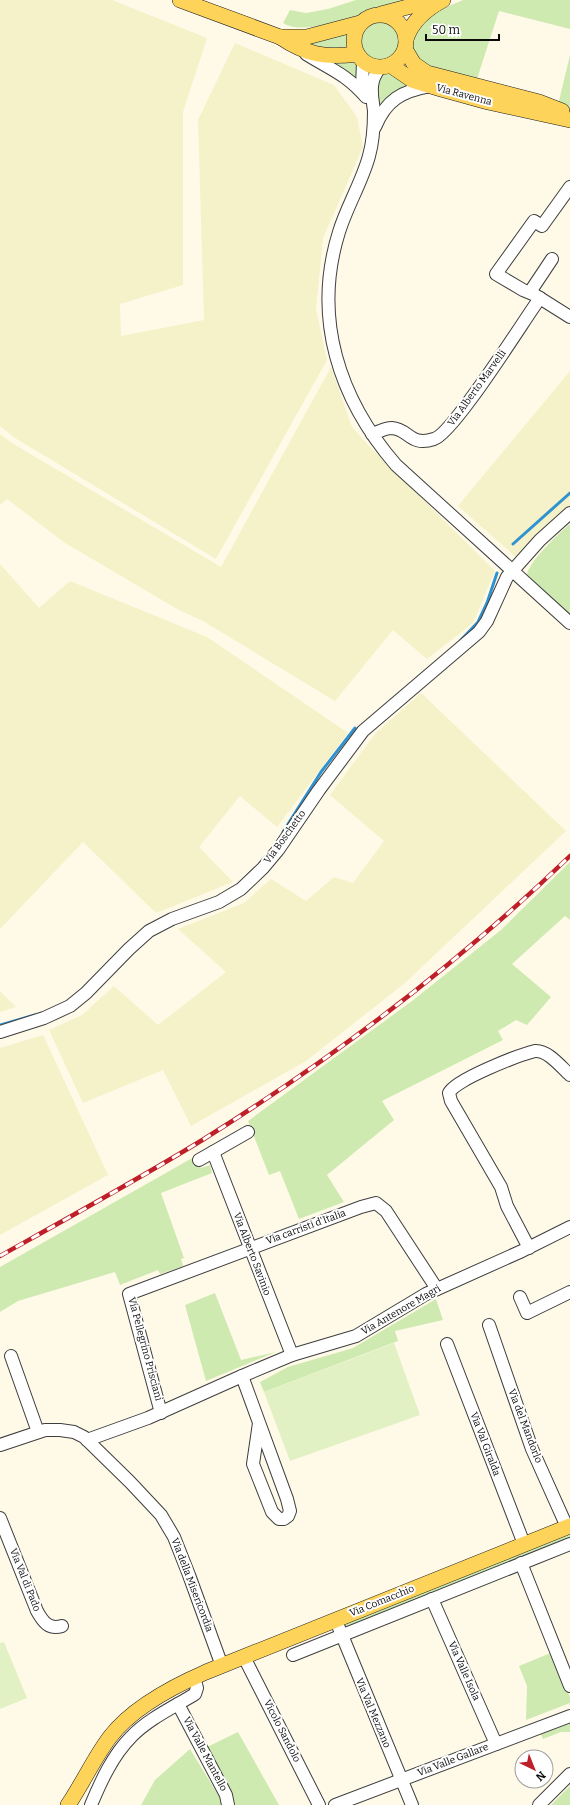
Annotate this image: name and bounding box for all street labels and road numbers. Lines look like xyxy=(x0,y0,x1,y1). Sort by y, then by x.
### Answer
street label: Via Ravenna xyxy=(435,82,494,108)
street label: Via Alberto Marvelli xyxy=(445,347,509,429)
street label: Via Boschetto xyxy=(262,808,309,866)
street label: Via carristi d'Italia xyxy=(265,1207,348,1247)
street label: Via Alberto Savinio xyxy=(231,1211,273,1297)
street label: Via Antenore Magri xyxy=(359,1282,443,1338)
street label: Via Pellegrino Prisciani xyxy=(125,1296,165,1402)
street label: Via del Mandorlo xyxy=(505,1387,545,1465)
street label: Via Val Giralda xyxy=(467,1410,503,1478)
street label: Via della Misericordia xyxy=(169,1536,216,1634)
street label: Via Val di Pado xyxy=(7,1547,43,1614)
street label: Via Comacchio xyxy=(348,1582,416,1619)
street label: Via Valle Isola xyxy=(446,1639,483,1703)
street label: Via Val Mezzano xyxy=(353,1676,393,1750)
street label: Vicolo Sandolo xyxy=(261,1698,303,1765)
street label: Via Valle Mantello xyxy=(180,1715,230,1794)
street label: Via Valle Gallare xyxy=(416,1741,490,1779)

